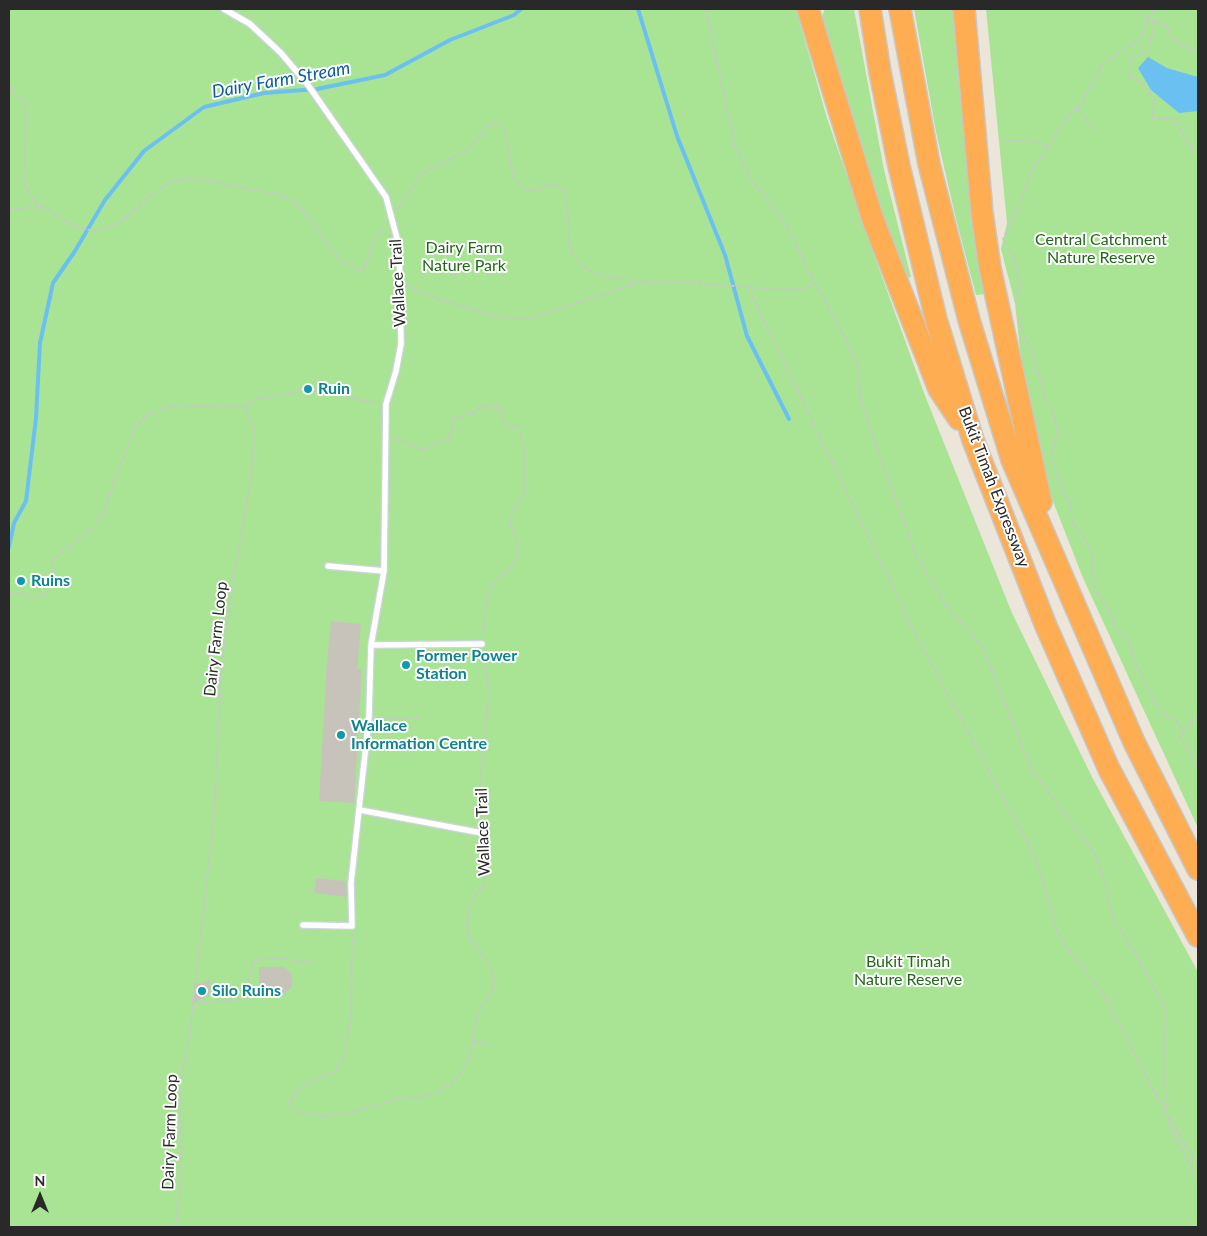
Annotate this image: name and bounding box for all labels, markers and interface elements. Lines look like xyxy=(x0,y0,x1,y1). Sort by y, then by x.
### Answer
water label: Dairy Farm Stream xyxy=(210,57,352,103)
park label: Central Catchment Nature Reserve xyxy=(1035,230,1167,268)
park label: Dairy Farm Nature Park xyxy=(422,238,506,276)
street label: Wallace Trail xyxy=(386,239,410,327)
place label: Ruin xyxy=(318,379,350,399)
marker: Ruin xyxy=(302,383,314,395)
street label: Bukit Timah Expressway xyxy=(954,404,1034,570)
place label: Ruins xyxy=(31,571,70,591)
marker: Ruins xyxy=(15,575,27,587)
street label: Dairy Farm Loop xyxy=(200,581,232,697)
place label: Former Power Station xyxy=(416,646,517,684)
marker: Former Power Station xyxy=(400,659,412,671)
place label: Wallace Information Centre xyxy=(351,716,487,754)
marker: Wallace Information Centre xyxy=(335,729,347,741)
street label: Wallace Trail xyxy=(472,788,494,876)
park label: Bukit Timah Nature Reserve xyxy=(854,952,962,990)
place label: Silo Ruins xyxy=(212,981,281,1001)
marker: Silo Ruins xyxy=(196,985,208,997)
street label: Dairy Farm Loop xyxy=(158,1074,182,1190)
north arrow xyxy=(15,1171,65,1221)
text: N xyxy=(35,1172,45,1189)

